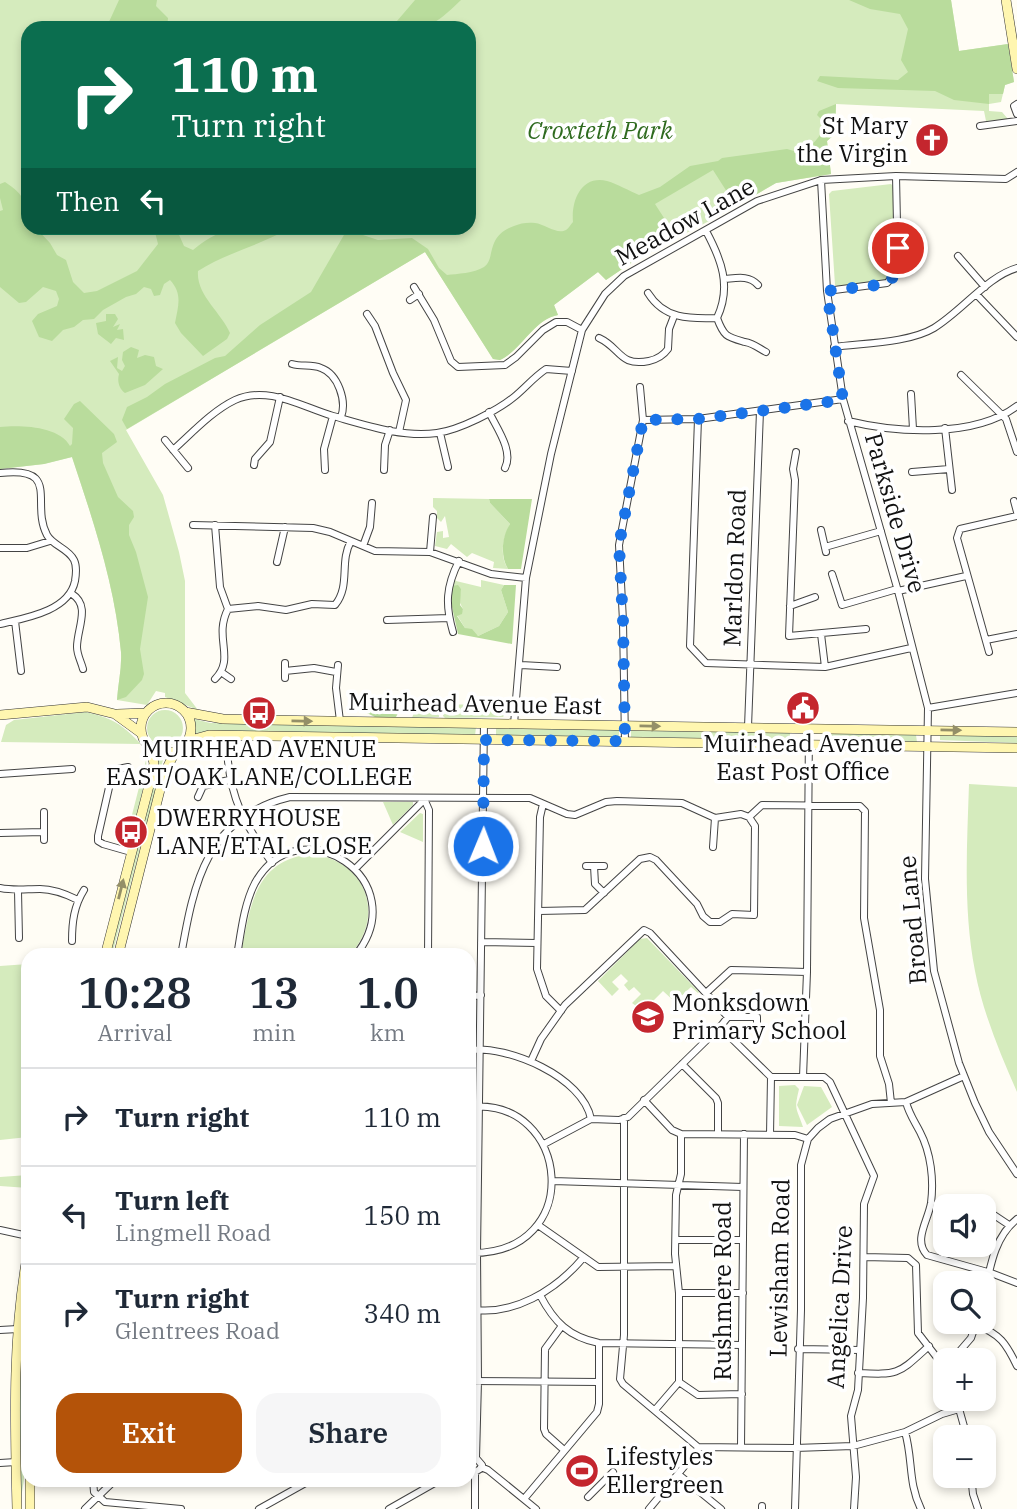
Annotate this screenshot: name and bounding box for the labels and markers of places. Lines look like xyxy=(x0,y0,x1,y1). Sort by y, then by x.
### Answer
place label: St Mary the Virgin xyxy=(797,109,908,169)
church icon: St Mary the Virgin xyxy=(913,121,951,159)
pin xyxy=(868,218,928,278)
public building icon: Muirhead Avenue East Post Office xyxy=(784,689,822,727)
bus stop icon: MUIRHEAD AVENUE EAST/OAK LANE/COLLEGE xyxy=(240,694,278,732)
place label: Muirhead Avenue East Post Office xyxy=(703,727,903,787)
place label: MUIRHEAD AVENUE EAST/OAK LANE/COLLEGE xyxy=(106,732,412,792)
place label: DWERRYHOUSE LANE/ETAL CLOSE xyxy=(156,801,372,861)
bus stop icon: DWERRYHOUSE LANE/ETAL CLOSE xyxy=(112,813,150,851)
place label: Monksdown Primary School xyxy=(672,986,847,1046)
school or university icon: Monksdown Primary School xyxy=(629,998,667,1036)
place label: Lifestyles Ellergreen xyxy=(606,1440,724,1500)
sports icon: Lifestyles Ellergreen xyxy=(563,1452,601,1490)

